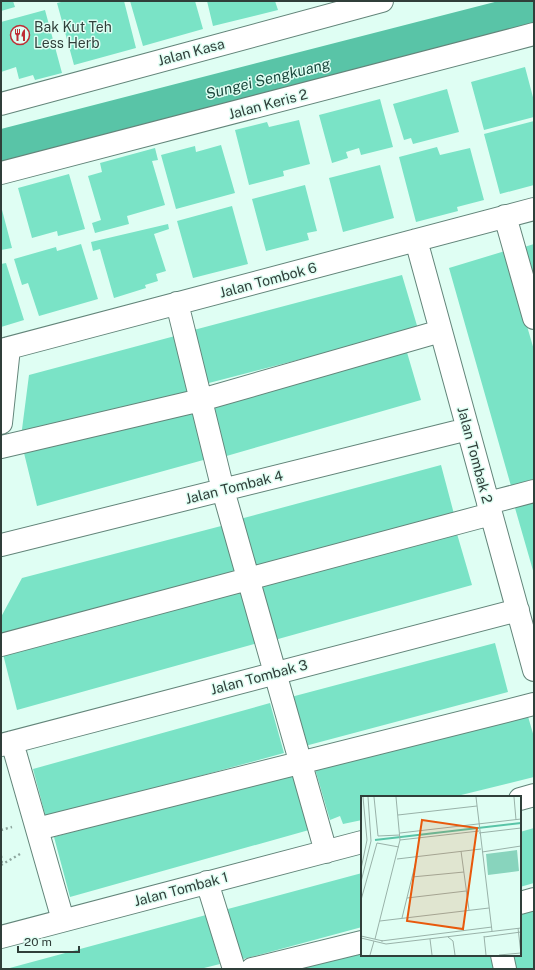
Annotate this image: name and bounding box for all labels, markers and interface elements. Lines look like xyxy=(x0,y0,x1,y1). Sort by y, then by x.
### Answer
place label: Bak Kut Teh Less Herb xyxy=(34,19,112,51)
restaurant icon: Bak Kut Teh Less Herb xyxy=(9,24,31,46)
street label: Jalan Kasa xyxy=(156,35,226,69)
water label: Sungei Sengkuang xyxy=(204,55,332,102)
street label: Jalan Keris 2 xyxy=(227,86,309,122)
street label: Jalan Tombok 6 xyxy=(218,259,319,301)
street label: Jalan Tombak 2 xyxy=(454,405,496,505)
street label: Jalan Tombak 4 xyxy=(184,467,285,507)
street label: Jalan Tombak 3 xyxy=(209,656,310,698)
inset map xyxy=(361,796,521,956)
street label: Jalan Tombak 1 xyxy=(132,869,230,909)
scale bar xyxy=(18,928,79,954)
text: 20 m xyxy=(24,935,52,949)

